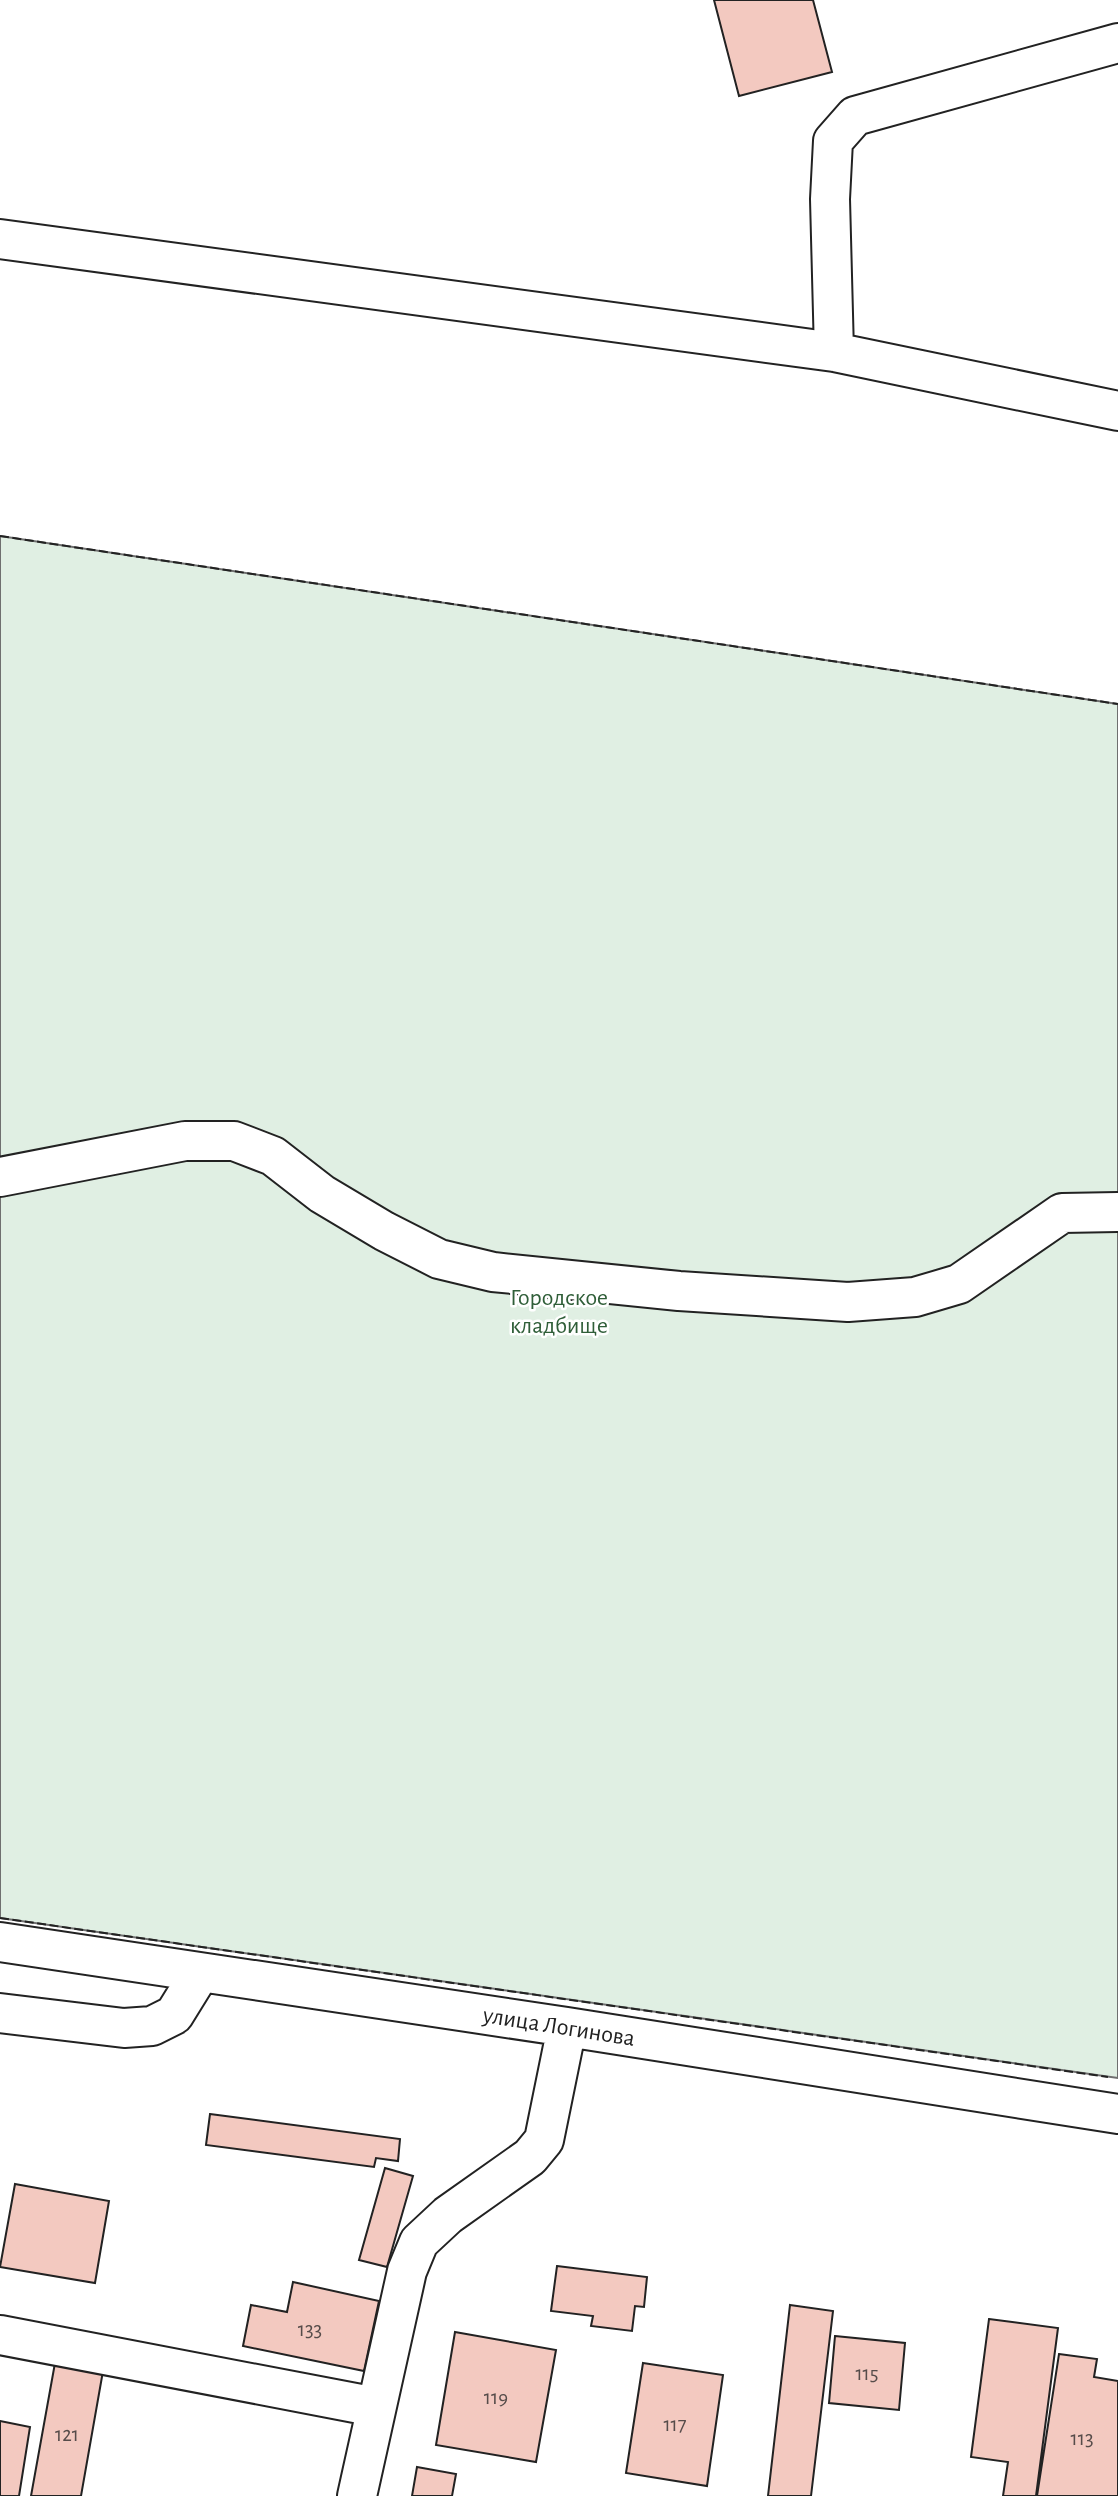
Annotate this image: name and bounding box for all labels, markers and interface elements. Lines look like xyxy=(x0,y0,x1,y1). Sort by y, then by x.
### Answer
park label: Городское кладбище xyxy=(510,1286,608,1338)
street label: улица Логинова xyxy=(480,2003,636,2051)
house number: 133 xyxy=(298,2319,322,2340)
house number: 115 xyxy=(855,2363,879,2384)
house number: 119 xyxy=(484,2387,508,2408)
house number: 117 xyxy=(663,2414,687,2435)
house number: 121 xyxy=(55,2424,79,2445)
house number: 113 xyxy=(1070,2428,1094,2449)

